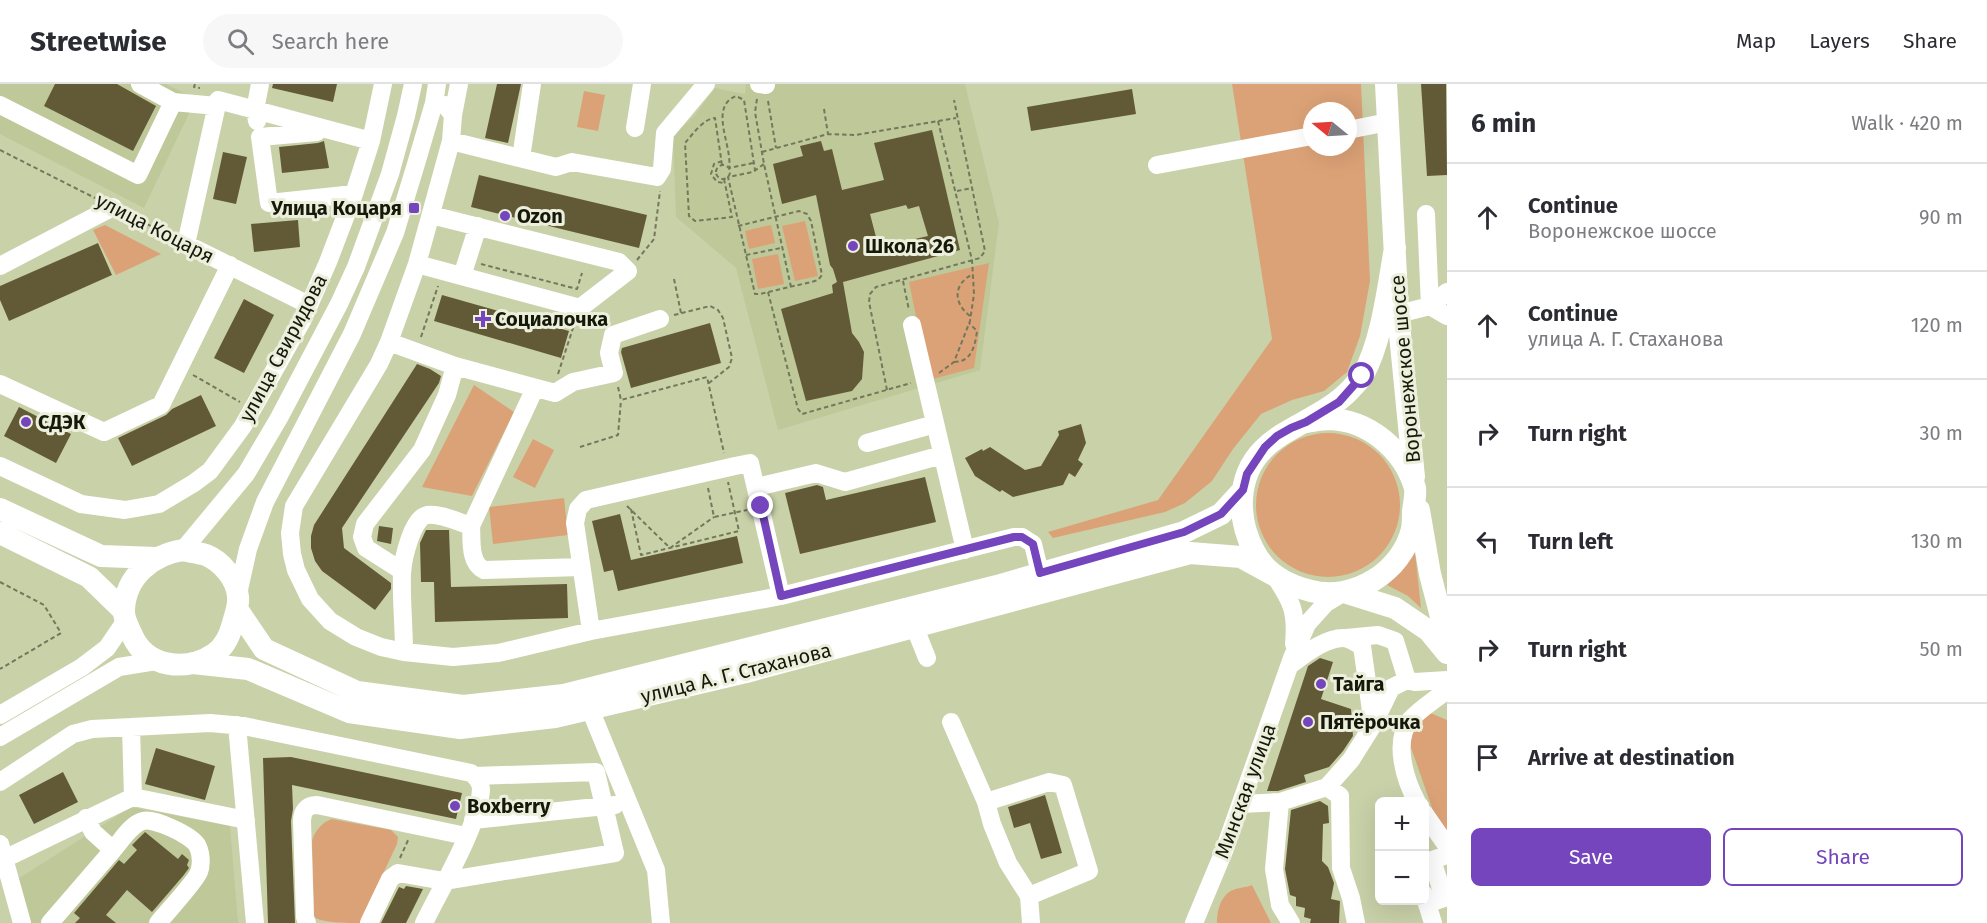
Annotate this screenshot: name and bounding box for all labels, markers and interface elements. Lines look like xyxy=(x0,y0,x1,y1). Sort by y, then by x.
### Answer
search box xyxy=(203,14,623,68)
text: Streetwise xyxy=(30,25,167,58)
icon: search xyxy=(224,25,257,58)
text: Search here xyxy=(272,28,389,55)
text: Map xyxy=(1736,28,1776,54)
text: Layers xyxy=(1809,28,1870,54)
text: Share xyxy=(1903,28,1957,54)
north arrow xyxy=(1303,102,1357,156)
text: 6 min xyxy=(1471,108,1536,139)
text: Walk · 420 m xyxy=(1851,111,1963,135)
street label: улица Коцаря xyxy=(92,188,218,268)
text: Continue xyxy=(1528,192,1618,219)
place label: Улица Коцаря xyxy=(270,196,402,220)
marker: Улица Коцаря xyxy=(407,201,421,215)
icon: ahead xyxy=(1471,201,1504,234)
place label: Ozon xyxy=(517,204,563,228)
text: 90 m xyxy=(1919,205,1963,229)
marker: Ozon xyxy=(498,209,512,223)
text: Воронежское шоссе xyxy=(1528,219,1717,243)
place label: Школа 26 xyxy=(865,234,954,258)
marker: Школа 26 xyxy=(846,239,860,253)
street label: улица Свиридова xyxy=(234,270,332,426)
street label: Воронежское шоссе xyxy=(1385,274,1425,464)
text: Continue xyxy=(1528,300,1618,327)
place label: Социалочка xyxy=(495,307,608,331)
icon: ahead xyxy=(1471,309,1504,342)
marker: Социалочка xyxy=(476,312,490,326)
text: 120 m xyxy=(1911,313,1963,337)
text: улица А. Г. Стаханова xyxy=(1528,327,1724,351)
route start xyxy=(1348,362,1374,388)
place label: СДЭК xyxy=(38,410,86,434)
marker: СДЭК xyxy=(19,415,33,429)
icon: right xyxy=(1471,417,1504,450)
text: Turn right xyxy=(1528,420,1627,447)
text: 30 m xyxy=(1919,421,1963,445)
route end xyxy=(747,492,773,518)
icon: left xyxy=(1471,525,1504,558)
text: Turn left xyxy=(1528,528,1613,555)
text: 130 m xyxy=(1911,529,1963,553)
icon: right xyxy=(1471,633,1504,666)
text: Turn right xyxy=(1528,636,1627,663)
text: 50 m xyxy=(1919,637,1963,661)
street label: улица А. Г. Стаханова xyxy=(638,638,834,708)
place label: Тайга xyxy=(1333,672,1384,696)
marker: Тайга xyxy=(1314,677,1328,691)
place label: Пятёрочка xyxy=(1320,710,1421,734)
marker: Пятёрочка xyxy=(1301,715,1315,729)
street label: Минская улица xyxy=(1209,720,1281,862)
icon: arrive xyxy=(1471,741,1504,774)
text: Arrive at destination xyxy=(1528,744,1735,771)
place label: Boxberry xyxy=(467,794,551,818)
map controls xyxy=(1375,797,1429,905)
button: + xyxy=(1375,797,1429,851)
marker: Boxberry xyxy=(448,799,462,813)
button: Save xyxy=(1471,828,1711,886)
button: Share xyxy=(1723,828,1963,886)
button: − xyxy=(1375,851,1429,905)

